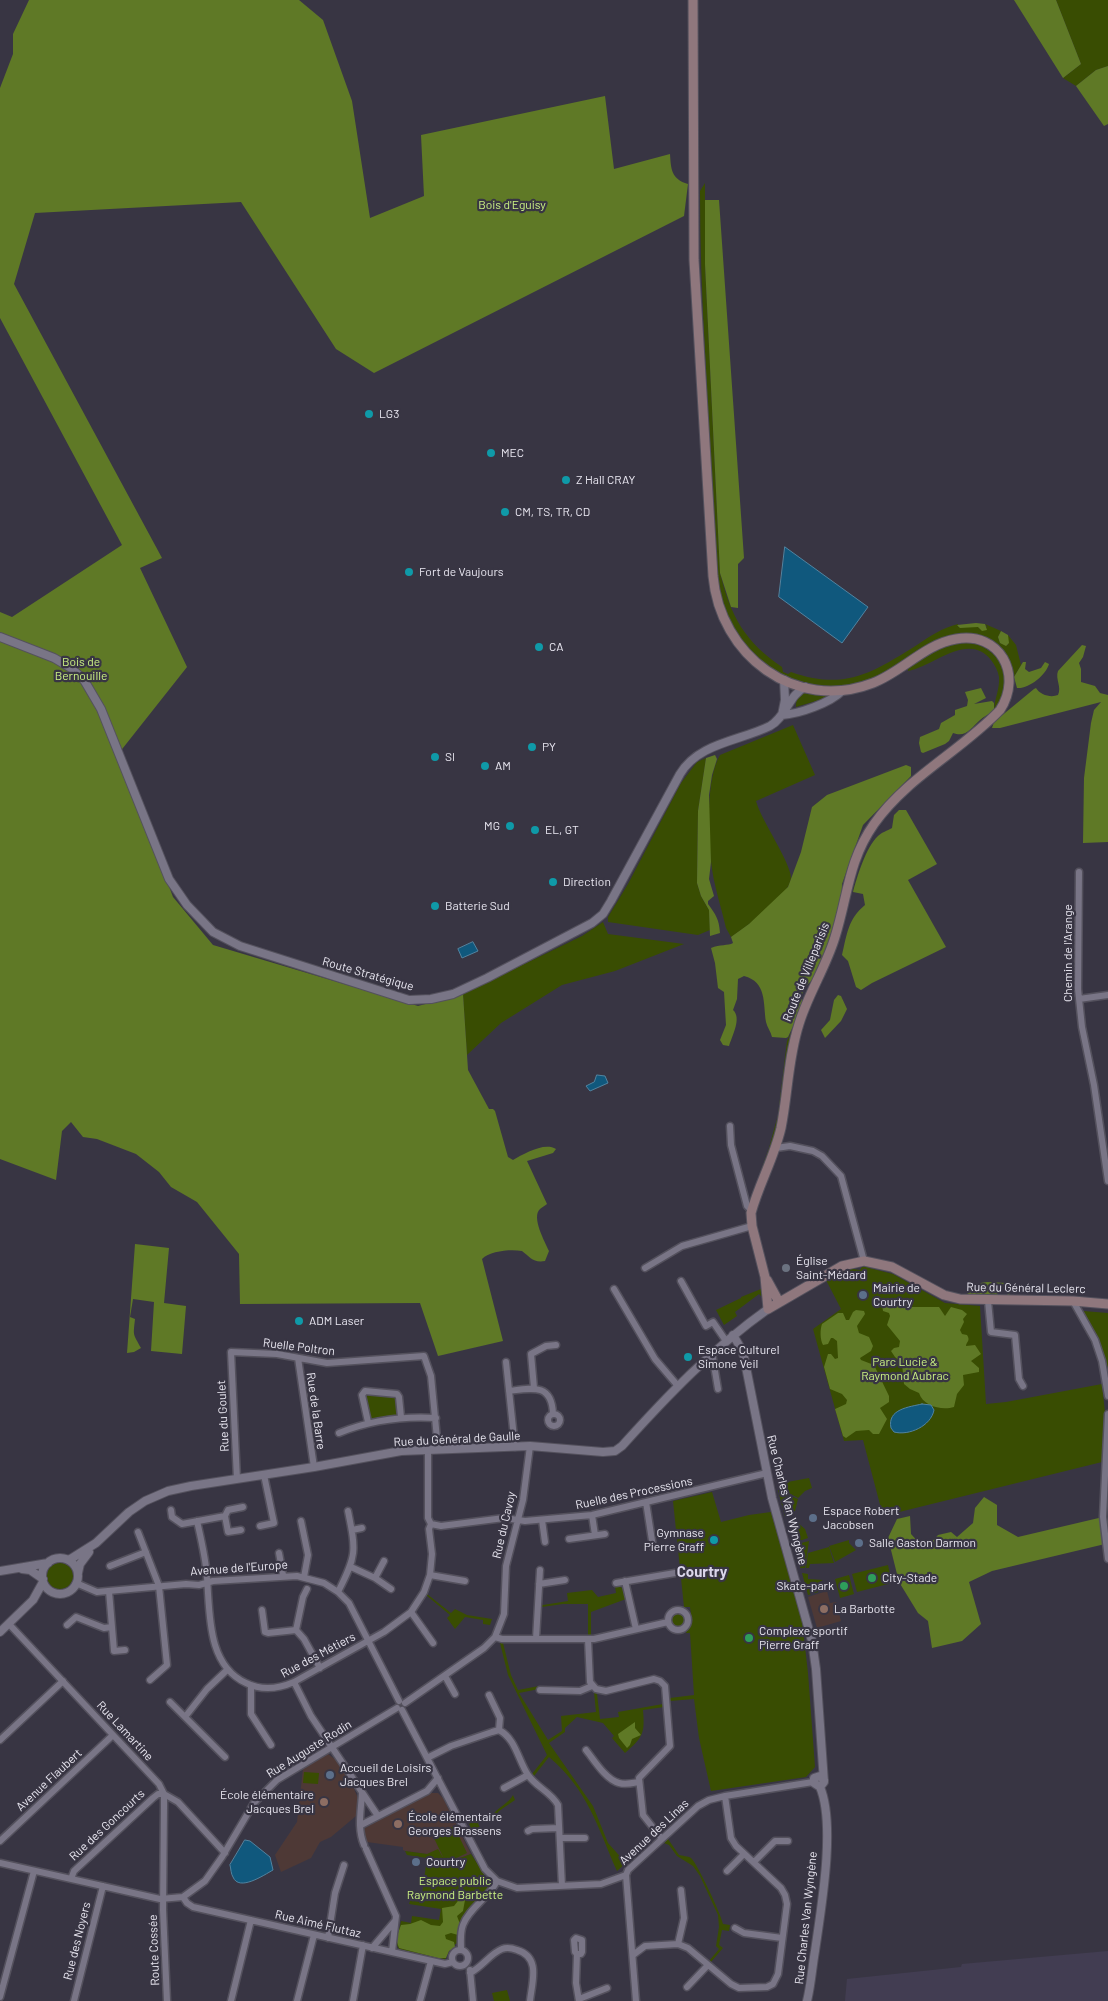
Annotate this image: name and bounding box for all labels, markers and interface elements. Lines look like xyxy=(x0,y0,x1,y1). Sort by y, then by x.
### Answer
park label: Bois d'Eguisy xyxy=(478,198,546,212)
place label: LG3 xyxy=(379,407,399,421)
marker: LG3 xyxy=(363,408,375,420)
place label: MEC xyxy=(501,446,524,460)
marker: MEC xyxy=(485,447,497,459)
place label: Z Hall CRAY xyxy=(576,473,635,487)
marker: Z Hall CRAY xyxy=(560,474,572,486)
place label: CM, TS, TR, CD xyxy=(515,505,590,519)
marker: CM, TS, TR, CD xyxy=(499,506,511,518)
place label: Fort de Vaujours xyxy=(419,565,504,579)
marker: Fort de Vaujours xyxy=(403,566,415,578)
place label: CA xyxy=(549,640,564,654)
marker: CA xyxy=(533,641,545,653)
park label: Bois de Bernouille xyxy=(55,655,107,683)
place label: PY xyxy=(542,740,556,754)
marker: PY xyxy=(526,741,538,753)
place label: SI xyxy=(445,750,455,764)
marker: SI xyxy=(429,751,441,763)
place label: AM xyxy=(495,759,511,773)
marker: AM xyxy=(479,760,491,772)
place label: MG xyxy=(484,819,500,833)
marker: MG xyxy=(504,820,516,832)
place label: EL, GT xyxy=(545,823,579,837)
marker: EL, GT xyxy=(529,824,541,836)
place label: Direction xyxy=(563,875,611,889)
marker: Direction xyxy=(547,876,559,888)
place label: Batterie Sud xyxy=(445,899,510,913)
marker: Batterie Sud xyxy=(429,900,441,912)
street label: Chemin de l'Arange xyxy=(1061,904,1075,1002)
street label: Route de Villeparisis xyxy=(780,920,832,1024)
street label: Route Stratégique xyxy=(321,954,415,994)
place label: Église Saint-Médard xyxy=(796,1254,866,1282)
marker: Église Saint-Médard xyxy=(780,1262,792,1274)
street label: Rue du Général Leclerc xyxy=(966,1280,1086,1296)
place label: Mairie de Courtry xyxy=(873,1281,920,1309)
marker: Mairie de Courtry xyxy=(857,1289,869,1301)
place label: ADM Laser xyxy=(309,1314,364,1328)
marker: ADM Laser xyxy=(293,1315,305,1327)
street label: Ruelle Poltron xyxy=(262,1335,336,1359)
place label: Espace Culturel Simone Veil xyxy=(698,1343,780,1371)
marker: Espace Culturel Simone Veil xyxy=(682,1351,694,1363)
park label: Parc Lucie & Raymond Aubrac xyxy=(861,1355,949,1383)
street label: Rue de la Barre xyxy=(303,1371,329,1451)
street label: Rue du Goulet xyxy=(214,1380,232,1452)
street label: Rue du Général de Gaulle xyxy=(393,1428,521,1450)
street label: Rue Charles Van Wyngène xyxy=(764,1433,810,1567)
street label: Ruelle des Processions xyxy=(574,1474,694,1512)
street label: Rue du Cavoy xyxy=(489,1490,519,1560)
place label: Espace Robert Jacobsen xyxy=(823,1504,899,1532)
marker: Espace Robert Jacobsen xyxy=(807,1512,819,1524)
place label: Gymnase Pierre Graff xyxy=(644,1526,704,1554)
marker: Gymnase Pierre Graff xyxy=(708,1534,720,1546)
place label: Salle Gaston Darmon xyxy=(869,1536,976,1550)
marker: Salle Gaston Darmon xyxy=(853,1537,865,1549)
street label: Avenue de l'Europe xyxy=(190,1557,288,1579)
district label: Courtry xyxy=(677,1563,727,1581)
place label: City-Stade xyxy=(882,1571,937,1585)
marker: City-Stade xyxy=(866,1572,878,1584)
place label: Skate-park xyxy=(777,1579,834,1593)
marker: Skate-park xyxy=(838,1580,850,1592)
place label: La Barbotte xyxy=(834,1602,895,1616)
marker: La Barbotte xyxy=(818,1603,830,1615)
place label: Complexe sportif Pierre Graff xyxy=(759,1624,848,1652)
street label: Rue des Métiers xyxy=(278,1629,358,1681)
marker: Complexe sportif Pierre Graff xyxy=(743,1632,755,1644)
street label: Rue Lamartine xyxy=(94,1698,156,1764)
street label: Rue Auguste Rodin xyxy=(264,1717,354,1781)
street label: Avenue Flaubert xyxy=(13,1746,85,1814)
place label: Accueil de Loisirs Jacques Brel xyxy=(340,1761,431,1789)
marker: Accueil de Loisirs Jacques Brel xyxy=(324,1769,336,1781)
street label: Rue des Goncourts xyxy=(66,1786,148,1864)
place label: École élémentaire Jacques Brel xyxy=(220,1788,314,1816)
marker: École élémentaire Jacques Brel xyxy=(318,1796,330,1808)
street label: Avenue des Linas xyxy=(616,1796,692,1868)
place label: École élémentaire Georges Brassens xyxy=(408,1810,502,1838)
marker: École élémentaire Georges Brassens xyxy=(392,1818,404,1830)
street label: Rue Charles Van Wyngène xyxy=(792,1851,820,1985)
place label: Courtry xyxy=(426,1855,465,1869)
marker: Courtry xyxy=(410,1856,422,1868)
park label: Espace public Raymond Barbette xyxy=(407,1874,503,1902)
street label: Rue des Noyers xyxy=(60,1901,94,1981)
street label: Rue Aimé Fluttaz xyxy=(274,1907,362,1941)
street label: Route Cossée xyxy=(146,1914,162,1986)

